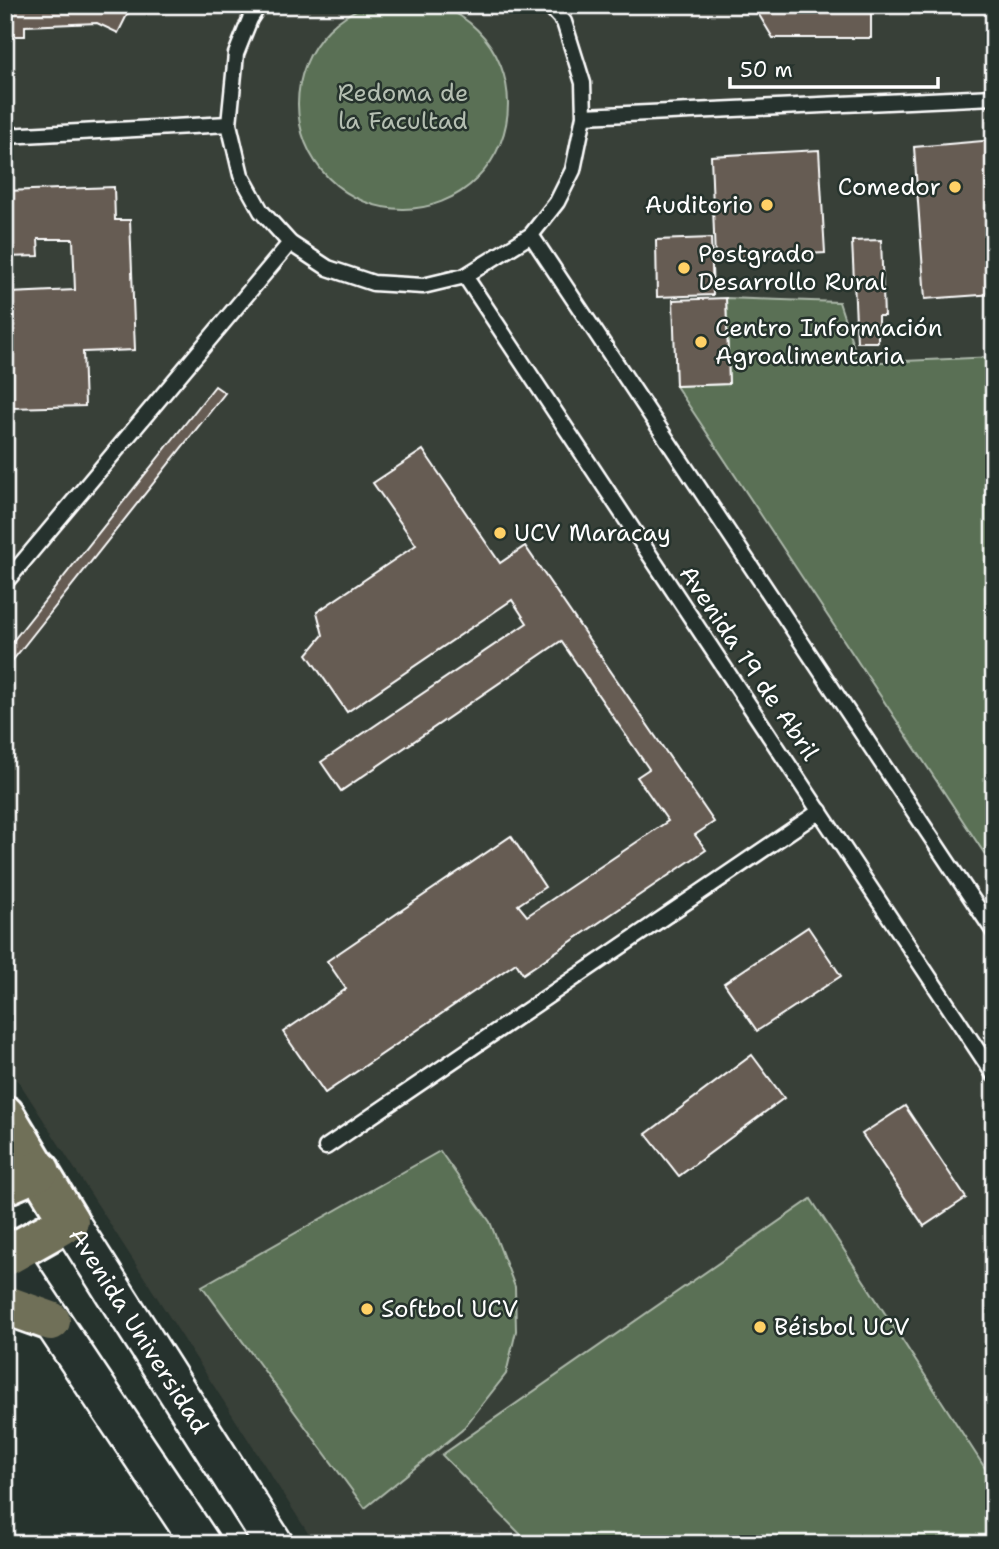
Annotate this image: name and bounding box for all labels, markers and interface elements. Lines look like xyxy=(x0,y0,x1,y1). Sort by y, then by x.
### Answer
scale bar xyxy=(730,46,938,90)
text: 50 m xyxy=(740,56,793,84)
park label: Redoma de la Facultad xyxy=(337,77,469,137)
place label: Comedor xyxy=(838,171,941,203)
marker: Comedor xyxy=(947,179,963,195)
place label: Auditorio xyxy=(645,189,753,221)
marker: Auditorio xyxy=(759,197,775,213)
place label: Postgrado Desarrollo Rural xyxy=(698,238,887,298)
marker: Postgrado Desarrollo Rural xyxy=(676,260,692,276)
place label: Centro Información Agroalimentaria xyxy=(715,312,942,372)
marker: Centro Información Agroalimentaria xyxy=(693,334,709,350)
place label: UCV Maracay xyxy=(514,517,671,549)
marker: UCV Maracay xyxy=(492,525,508,541)
street label: Avenida 19 de Abril xyxy=(672,559,827,767)
street label: Avenida Universidad xyxy=(61,1222,216,1440)
place label: Softbol UCV xyxy=(381,1293,518,1325)
marker: Softbol UCV xyxy=(359,1301,375,1317)
place label: Béisbol UCV xyxy=(774,1311,910,1343)
marker: Béisbol UCV xyxy=(752,1319,768,1335)

